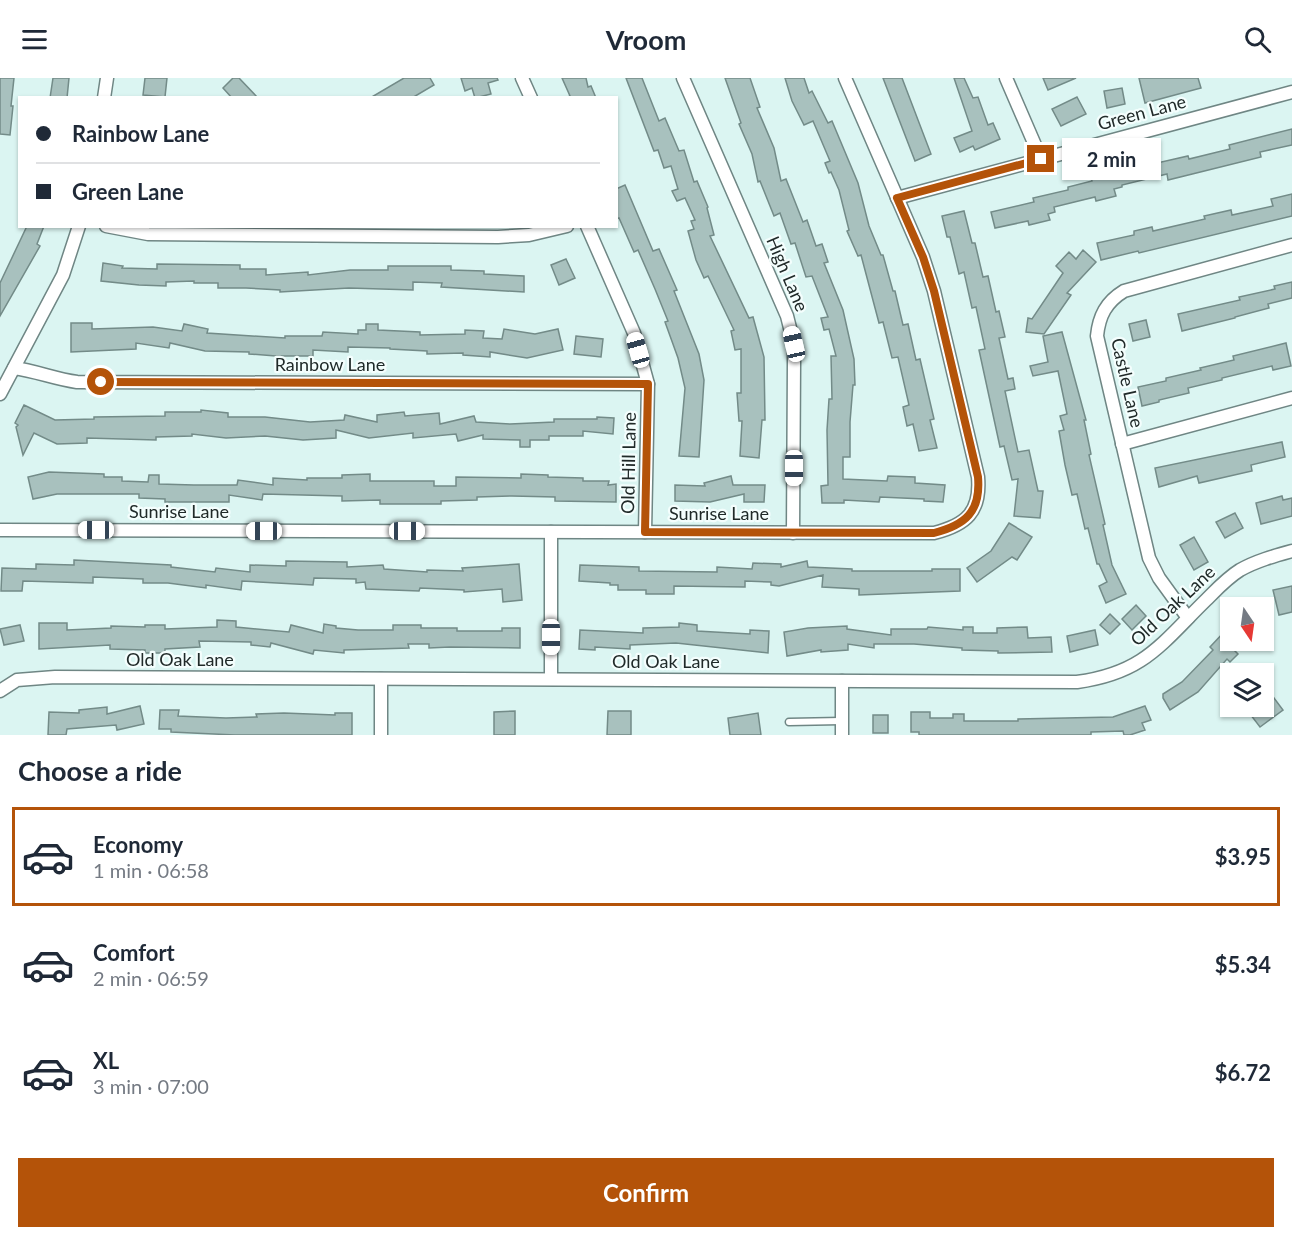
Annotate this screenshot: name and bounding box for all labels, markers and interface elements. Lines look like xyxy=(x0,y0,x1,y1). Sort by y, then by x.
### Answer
icon: menu xyxy=(18,23,51,56)
text: Vroom xyxy=(606,23,686,56)
icon: search xyxy=(1241,23,1274,56)
street label: Green Lane xyxy=(1095,90,1188,134)
text: Rainbow Lane xyxy=(72,120,209,147)
callout: 2 min xyxy=(1062,138,1161,180)
route end xyxy=(1027,145,1054,172)
text: 2 min xyxy=(1087,147,1136,171)
text: Green Lane xyxy=(72,178,184,205)
street label: High Lane xyxy=(762,233,814,315)
car xyxy=(781,324,807,364)
car xyxy=(624,330,652,370)
street label: Castle Lane xyxy=(1107,336,1149,430)
street label: Rainbow Lane xyxy=(275,353,385,375)
route start xyxy=(87,368,114,395)
street label: Old Hill Lane xyxy=(616,412,640,514)
car xyxy=(785,450,803,486)
street label: Sunrise Lane xyxy=(129,500,229,522)
street label: Sunrise Lane xyxy=(669,502,769,524)
car xyxy=(78,521,114,539)
car xyxy=(246,522,282,540)
car xyxy=(389,522,425,540)
street label: Old Oak Lane xyxy=(1125,560,1219,650)
north arrow xyxy=(1220,597,1274,651)
map controls xyxy=(1220,597,1274,717)
car xyxy=(542,619,560,655)
street label: Old Oak Lane xyxy=(126,648,234,670)
street label: Old Oak Lane xyxy=(612,650,720,672)
button: layers xyxy=(1220,663,1274,717)
text: Choose a ride xyxy=(18,754,182,787)
icon: car xyxy=(21,830,75,884)
text: Economy xyxy=(93,831,183,858)
text: $3.95 xyxy=(1215,843,1271,870)
text: 1 min · 06:58 xyxy=(93,858,209,882)
icon: car xyxy=(21,938,75,992)
text: Comfort xyxy=(93,939,175,966)
text: $5.34 xyxy=(1215,951,1271,978)
text: 2 min · 06:59 xyxy=(93,966,209,990)
icon: car xyxy=(21,1046,75,1100)
text: XL xyxy=(93,1047,119,1074)
text: $6.72 xyxy=(1215,1059,1271,1086)
text: 3 min · 07:00 xyxy=(93,1074,209,1098)
button: Confirm xyxy=(18,1158,1274,1227)

